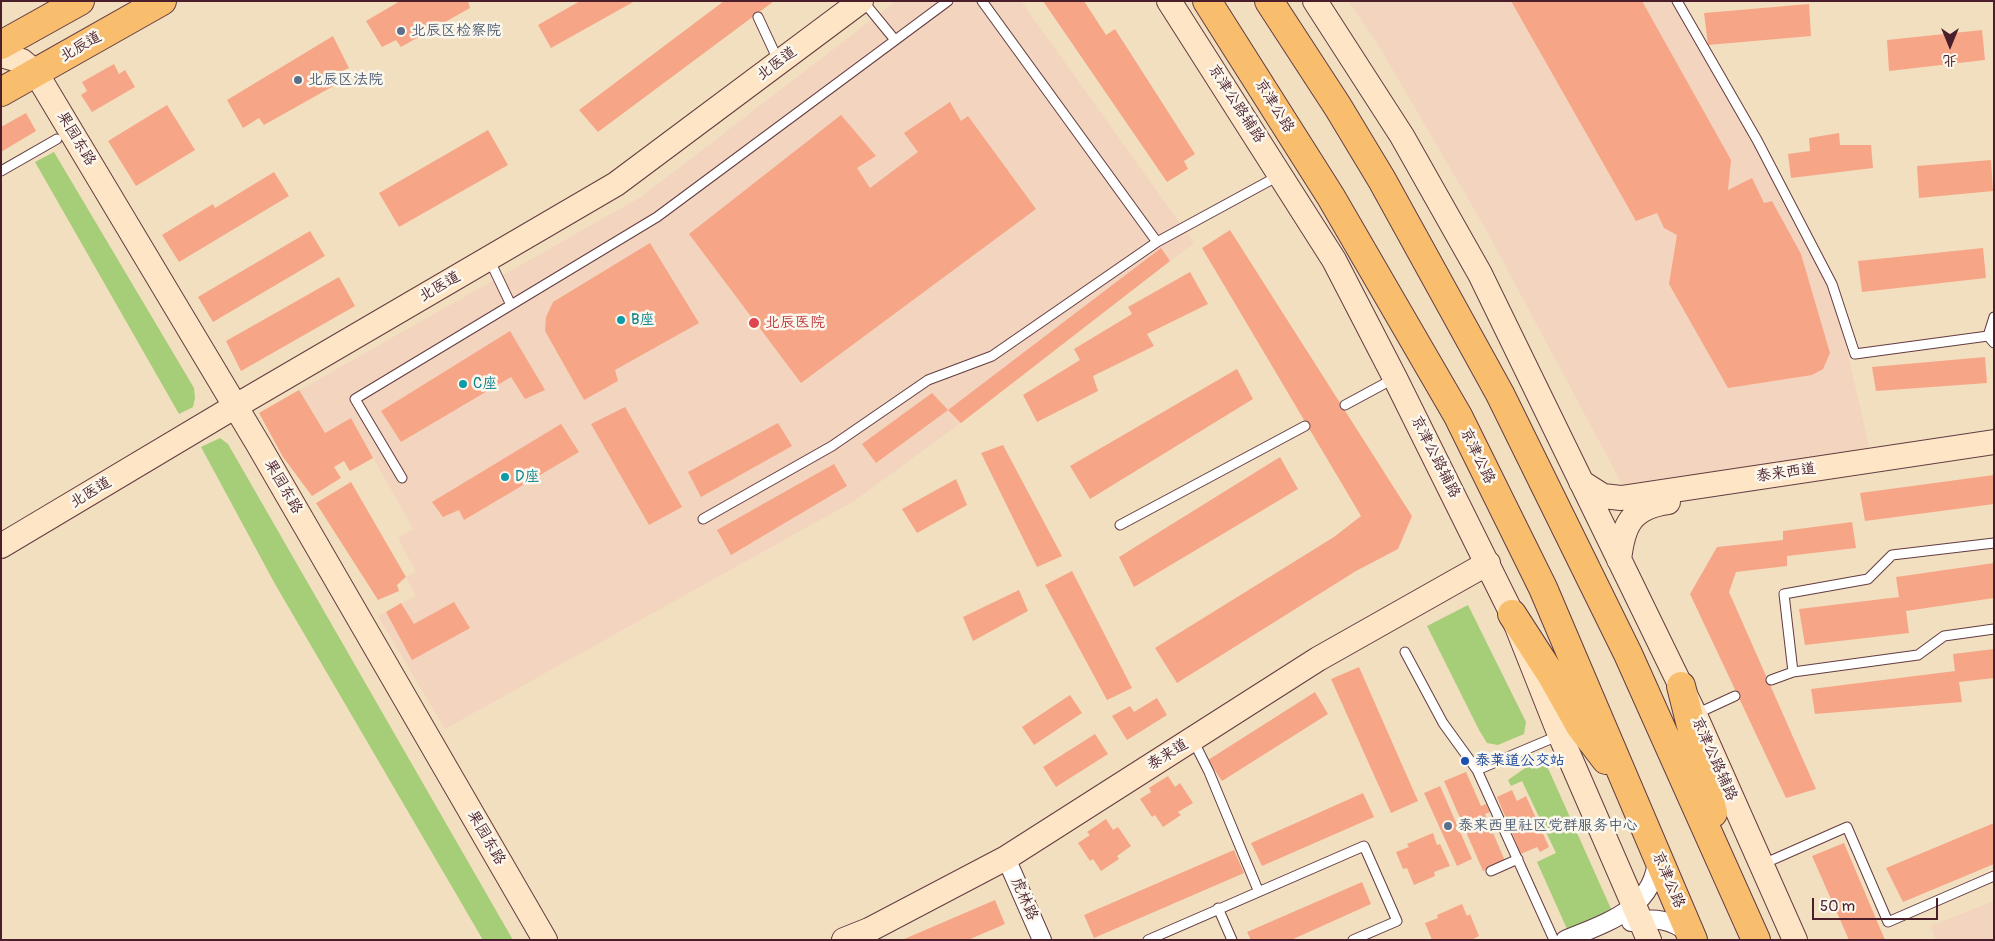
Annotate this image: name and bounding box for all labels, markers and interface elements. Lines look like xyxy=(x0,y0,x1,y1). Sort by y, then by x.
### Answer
north arrow xyxy=(1925,20,1975,70)
place label: 北辰区检察院 xyxy=(411,22,501,40)
marker: 北辰区检察院 xyxy=(395,25,407,37)
street label: 北辰道 xyxy=(57,28,105,66)
street label: 北医道 xyxy=(754,43,800,85)
text: 北 xyxy=(1943,52,1957,69)
street label: 京津公路辅路 xyxy=(1204,61,1268,147)
place label: 北辰区法院 xyxy=(308,71,383,89)
marker: 北辰区法院 xyxy=(292,74,304,86)
street label: 京津公路 xyxy=(1250,76,1298,136)
street label: 果园东路 xyxy=(53,109,99,169)
street label: 北医道 xyxy=(416,268,464,306)
place label: B座 xyxy=(631,311,654,329)
marker: B座 xyxy=(615,314,627,326)
place label: 北辰医院 xyxy=(765,314,825,332)
marker: 北辰医院 xyxy=(747,316,761,330)
place label: C座 xyxy=(473,375,497,393)
marker: C座 xyxy=(457,378,469,390)
street label: 京津公路辅路 xyxy=(1407,413,1463,501)
street label: 京津公路 xyxy=(1456,425,1498,487)
street label: 果园东路 xyxy=(260,457,306,517)
street label: 泰来西道 xyxy=(1755,460,1817,486)
place label: D座 xyxy=(515,468,539,486)
marker: D座 xyxy=(499,471,511,483)
street label: 北医道 xyxy=(67,474,115,512)
street label: 京津公路辅路 xyxy=(1687,714,1741,804)
street label: 泰来道 xyxy=(1144,735,1192,775)
place label: 泰莱道公交站 xyxy=(1475,752,1565,770)
marker: 泰莱道公交站 xyxy=(1459,755,1471,767)
street label: 果园东路 xyxy=(463,808,509,868)
place label: 泰来西里社区党群服务中心 xyxy=(1458,817,1638,835)
marker: 泰来西里社区党群服务中心 xyxy=(1442,820,1454,832)
street label: 京津公路 xyxy=(1648,849,1688,911)
street label: 虎林路 xyxy=(1007,875,1041,923)
scale bar xyxy=(1815,888,1941,920)
text: 50 m xyxy=(1820,897,1855,916)

